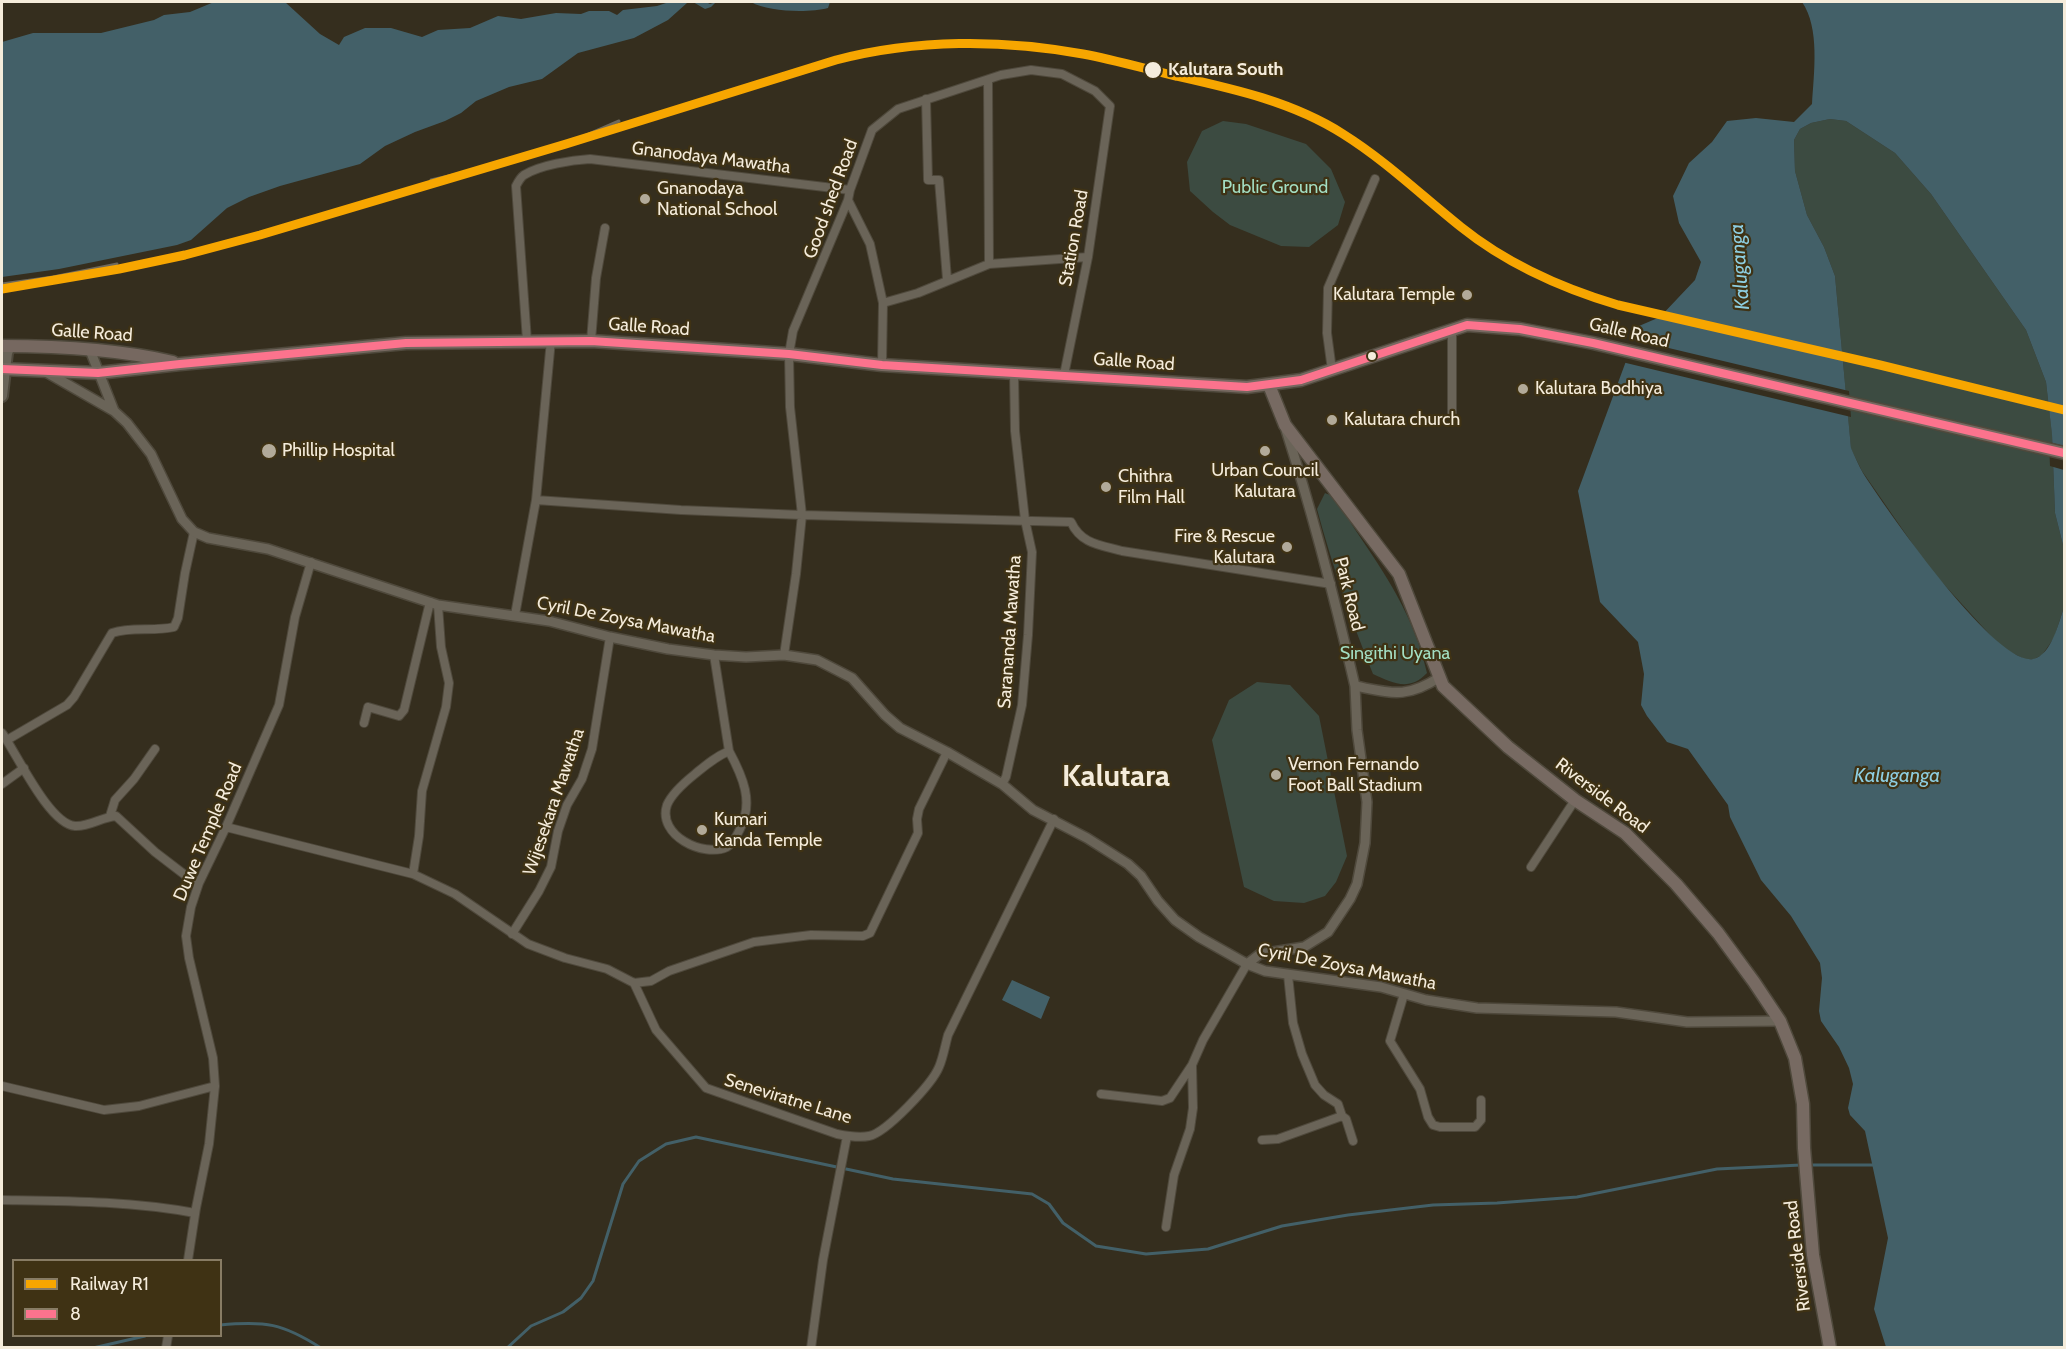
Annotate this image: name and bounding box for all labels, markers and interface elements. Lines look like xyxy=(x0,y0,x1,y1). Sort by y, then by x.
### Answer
place label: Kalutara South xyxy=(1168,59,1283,81)
marker: Kalutara South xyxy=(1143,60,1163,80)
street label: Good shed Road xyxy=(799,136,863,262)
street label: Gnanodaya Mawatha xyxy=(631,138,791,178)
park label: Public Ground xyxy=(1222,177,1328,199)
place label: Gnanodaya National School xyxy=(657,178,777,220)
street label: Station Road xyxy=(1055,188,1093,288)
marker: Gnanodaya National School xyxy=(638,192,652,206)
water label: Kaluganga xyxy=(1725,223,1755,311)
place label: Kalutara Temple xyxy=(1333,284,1455,306)
marker: Kalutara Temple xyxy=(1460,288,1474,302)
street label: Galle Road xyxy=(608,313,690,341)
street label: Galle Road xyxy=(1587,313,1671,353)
street label: Galle Road xyxy=(51,319,133,347)
street label: Galle Road xyxy=(1093,348,1175,376)
unlabelled marker xyxy=(1366,350,1378,362)
place label: Kalutara Bodhiya xyxy=(1535,378,1662,400)
marker: Kalutara Bodhiya xyxy=(1516,382,1530,396)
place label: Kalutara church xyxy=(1344,409,1460,431)
marker: Kalutara church xyxy=(1325,413,1339,427)
place label: Phillip Hospital xyxy=(282,440,395,462)
marker: Phillip Hospital xyxy=(260,442,278,460)
marker: Urban Council Kalutara xyxy=(1258,444,1272,458)
place label: Urban Council Kalutara xyxy=(1211,460,1319,502)
place label: Chithra Film Hall xyxy=(1118,466,1185,508)
marker: Chithra Film Hall xyxy=(1099,480,1113,494)
place label: Fire & Rescue Kalutara xyxy=(1174,526,1275,568)
marker: Fire & Rescue Kalutara xyxy=(1280,540,1294,554)
street label: Sarananda Mawatha xyxy=(994,555,1026,709)
street label: Park Road xyxy=(1329,555,1369,633)
street label: Cyril De Zoysa Mawatha xyxy=(535,592,717,648)
park label: Singithi Uyana xyxy=(1340,643,1450,665)
street label: Wijesekara Mawatha xyxy=(519,726,589,878)
place label: Vernon Fernando Foot Ball Stadium xyxy=(1288,754,1422,796)
street label: Riverside Road xyxy=(1551,754,1653,838)
district label: Kalutara xyxy=(1062,759,1170,795)
street label: Duwe Temple Road xyxy=(169,760,247,904)
water label: Kaluganga xyxy=(1854,764,1940,788)
marker: Vernon Fernando Foot Ball Stadium xyxy=(1269,768,1283,782)
place label: Kumari Kanda Temple xyxy=(714,809,822,852)
marker: Kumari Kanda Temple xyxy=(695,823,709,837)
street label: Cyril De Zoysa Mawatha xyxy=(1256,939,1438,995)
street label: Seneviratne Lane xyxy=(722,1069,854,1129)
street label: Riverside Road xyxy=(1780,1199,1816,1313)
legend xyxy=(12,1259,222,1337)
text: Railway R1 xyxy=(70,1273,149,1295)
text: 8 xyxy=(70,1303,81,1325)

